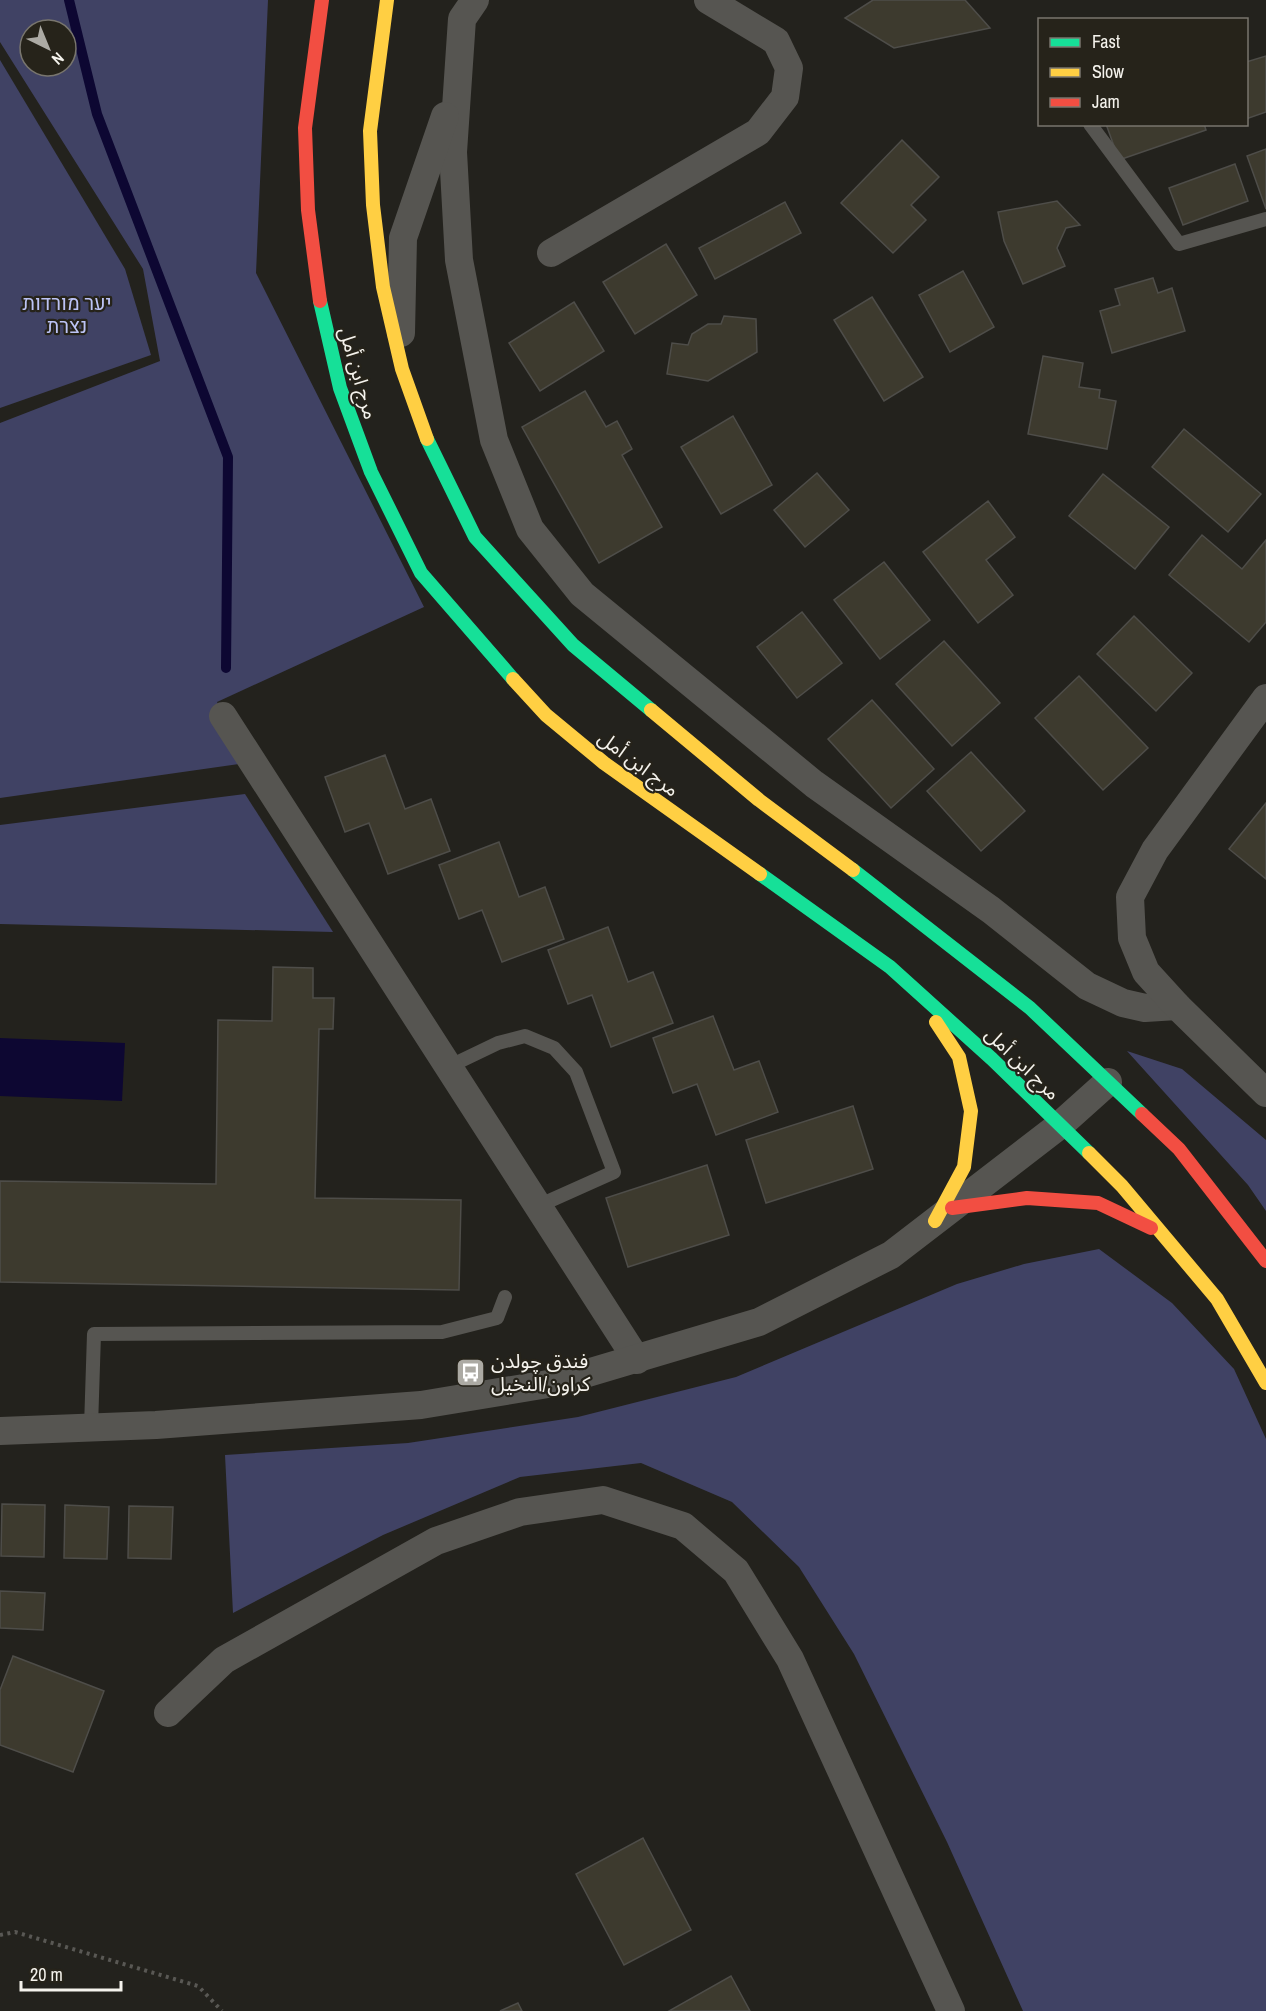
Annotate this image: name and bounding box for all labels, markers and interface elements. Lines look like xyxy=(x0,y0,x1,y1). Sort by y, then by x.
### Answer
north arrow xyxy=(18,18,78,78)
legend xyxy=(1038,18,1248,126)
text: Fast xyxy=(1092,29,1120,54)
text: N xyxy=(47,48,69,70)
text: Slow xyxy=(1092,59,1124,84)
text: Jam xyxy=(1092,89,1120,114)
park label: יער מורדות נצרת xyxy=(22,289,112,339)
street label: مرج ابن أمل xyxy=(331,324,385,423)
street label: مرج ابن أمل xyxy=(592,724,685,804)
street label: مرج ابن أمل xyxy=(978,1020,1067,1107)
place label: فندق چولدن كراون/النخيل xyxy=(491,1347,591,1397)
bus stop icon: فندق چولدن كراون/النخيل xyxy=(454,1356,486,1388)
scale bar xyxy=(21,1954,122,1992)
text: 20 m xyxy=(30,1962,63,1987)

